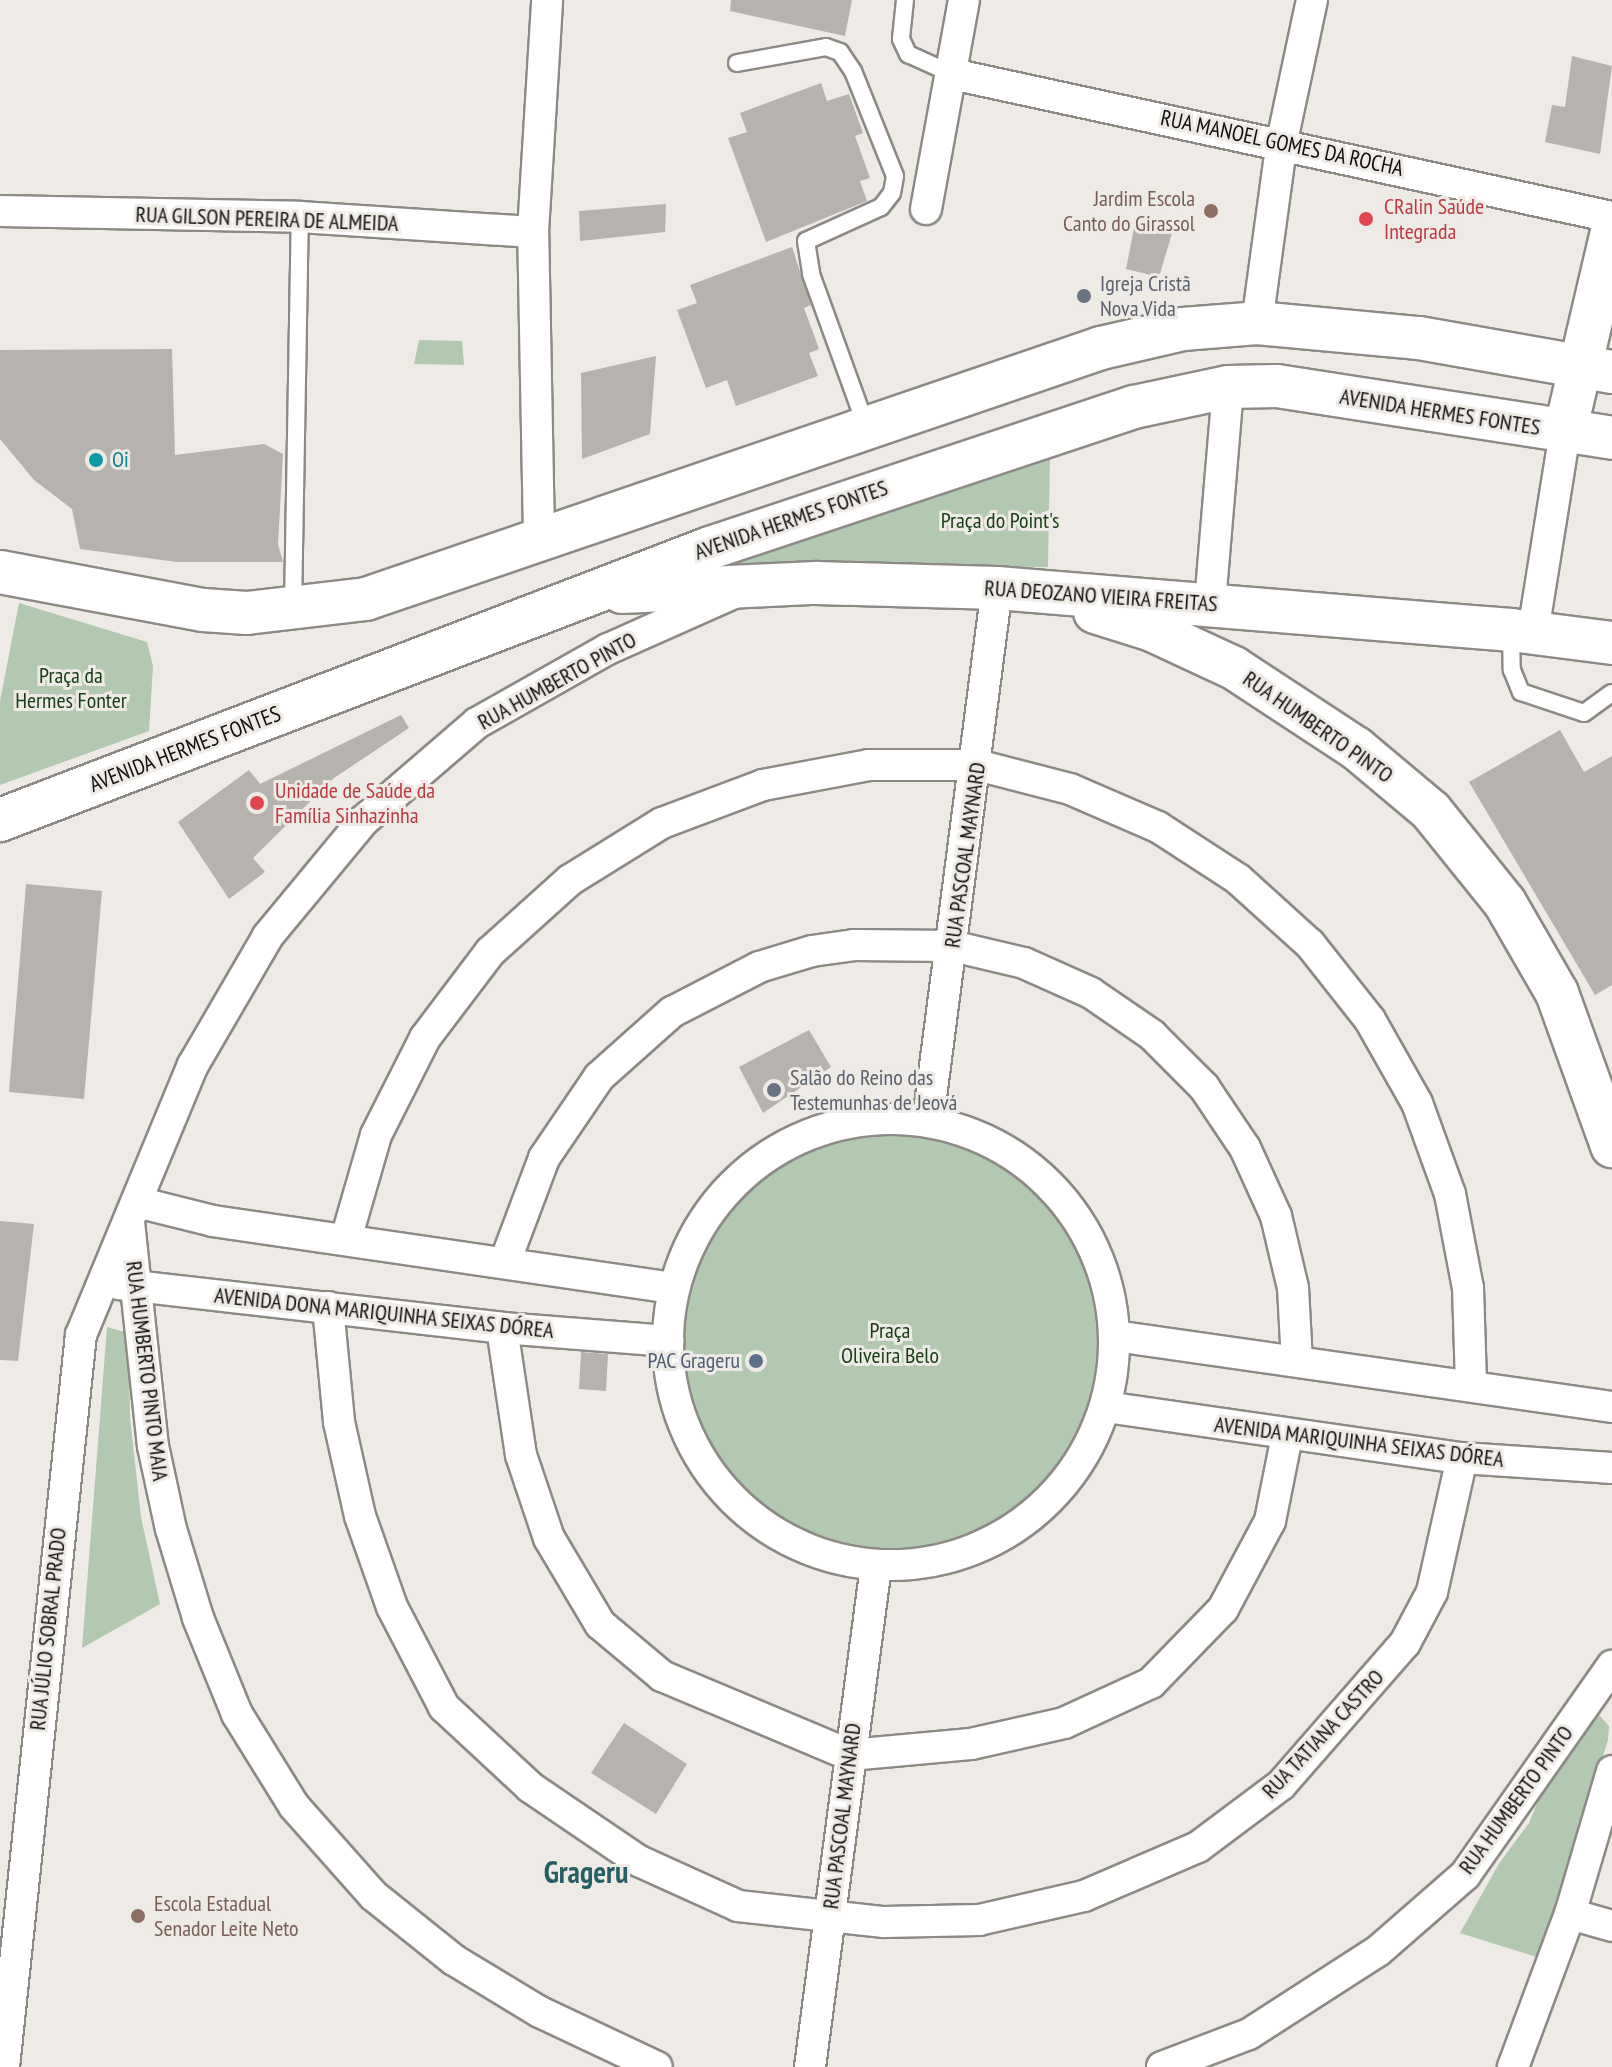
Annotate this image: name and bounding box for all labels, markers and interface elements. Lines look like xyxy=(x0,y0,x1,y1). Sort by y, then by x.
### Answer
street label: RUA MANOEL GOMES DA ROCHA xyxy=(1157,104,1407,182)
place label: Jardim Escola Canto do Girassol xyxy=(1063,185,1195,236)
place label: CRalin Saúde Integrada xyxy=(1384,193,1484,244)
street label: RUA GILSON PEREIRA DE ALMEIDA xyxy=(134,201,400,237)
marker: Jardim Escola Canto do Girassol xyxy=(1202,202,1220,220)
marker: CRalin Saúde Integrada xyxy=(1355,208,1377,230)
place label: Igreja Cristã Nova Vida xyxy=(1100,270,1191,322)
marker: Igreja Cristã Nova Vida xyxy=(1075,287,1093,305)
street label: AVENIDA HERMES FONTES xyxy=(1338,383,1542,441)
place label: Oi xyxy=(112,447,129,473)
marker: Oi xyxy=(87,451,105,469)
street label: AVENIDA HERMES FONTES xyxy=(691,474,891,566)
park label: Praça do Point's xyxy=(941,508,1059,534)
street label: RUA DEOZANO VIEIRA FREITAS xyxy=(983,575,1219,617)
street label: RUA HUMBERTO PINTO xyxy=(473,626,641,736)
park label: Praça da Hermes Fonter xyxy=(15,662,127,714)
street label: RUA HUMBERTO PINTO xyxy=(1238,665,1398,789)
street label: AVENIDA HERMES FONTES xyxy=(85,700,285,798)
street label: RUA PASCOAL MAYNARD xyxy=(939,760,991,950)
place label: Unidade de Saúde da Família Sinhazinha xyxy=(275,777,435,828)
marker: Unidade de Saúde da Família Sinhazinha xyxy=(246,792,268,814)
place label: Salão do Reino das Testemunhas de Jeová xyxy=(790,1064,957,1116)
marker: Salão do Reino das Testemunhas de Jeová xyxy=(765,1081,783,1099)
street label: RUA HUMBERTO PINTO MAIA xyxy=(120,1259,174,1483)
street label: AVENIDA DONA MARIQUINHA SEIXAS DÓREA xyxy=(212,1282,556,1344)
park label: Praça Oliveira Belo xyxy=(841,1317,939,1368)
place label: PAC Grageru xyxy=(647,1348,740,1374)
marker: PAC Grageru xyxy=(747,1352,765,1370)
street label: AVENIDA MARIQUINHA SEIXAS DÓREA xyxy=(1212,1411,1506,1473)
street label: RUA JÚLIO SOBRAL PRADO xyxy=(24,1526,72,1732)
street label: RUA TATIANA CASTRO xyxy=(1256,1663,1390,1805)
street label: RUA HUMBERTO PINTO xyxy=(1453,1720,1579,1880)
street label: RUA PASCOAL MAYNARD xyxy=(817,1721,867,1911)
district label: Grageru xyxy=(544,1854,628,1890)
place label: Escola Estadual Senador Leite Neto xyxy=(154,1890,299,1942)
marker: Escola Estadual Senador Leite Neto xyxy=(129,1907,147,1925)

